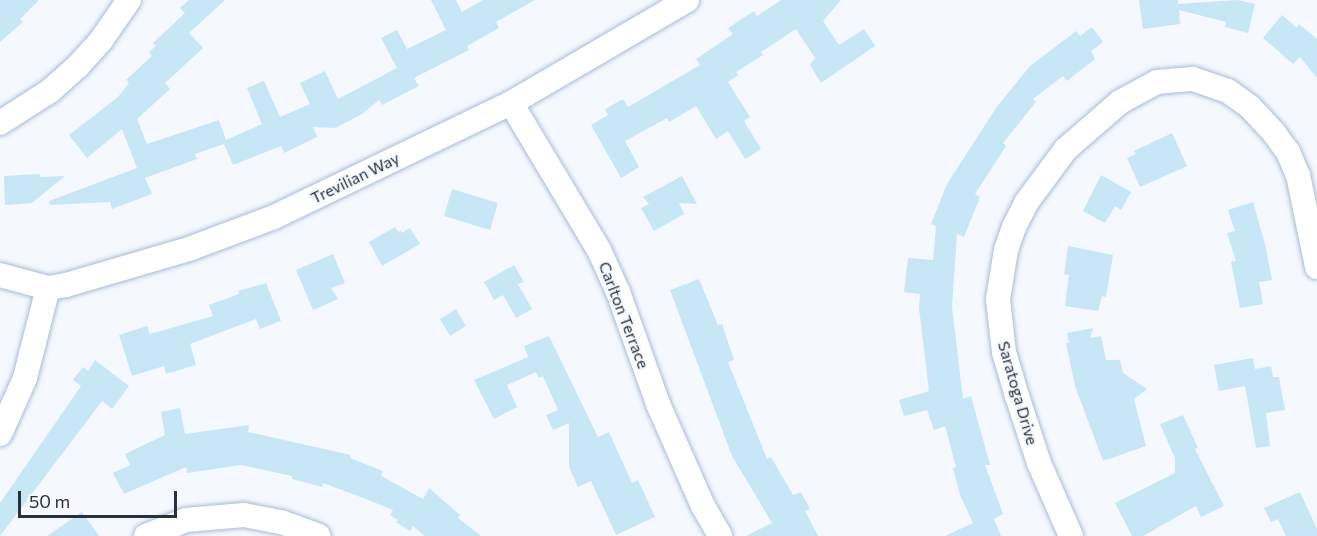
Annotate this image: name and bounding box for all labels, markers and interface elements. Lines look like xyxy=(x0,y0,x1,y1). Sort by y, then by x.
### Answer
street label: Trevilian Way xyxy=(308,148,402,208)
street label: Carlton Terrace xyxy=(595,259,653,371)
street label: Saratoga Drive xyxy=(994,339,1042,447)
scale bar xyxy=(21,479,180,517)
text: 50 m xyxy=(29,490,70,512)

